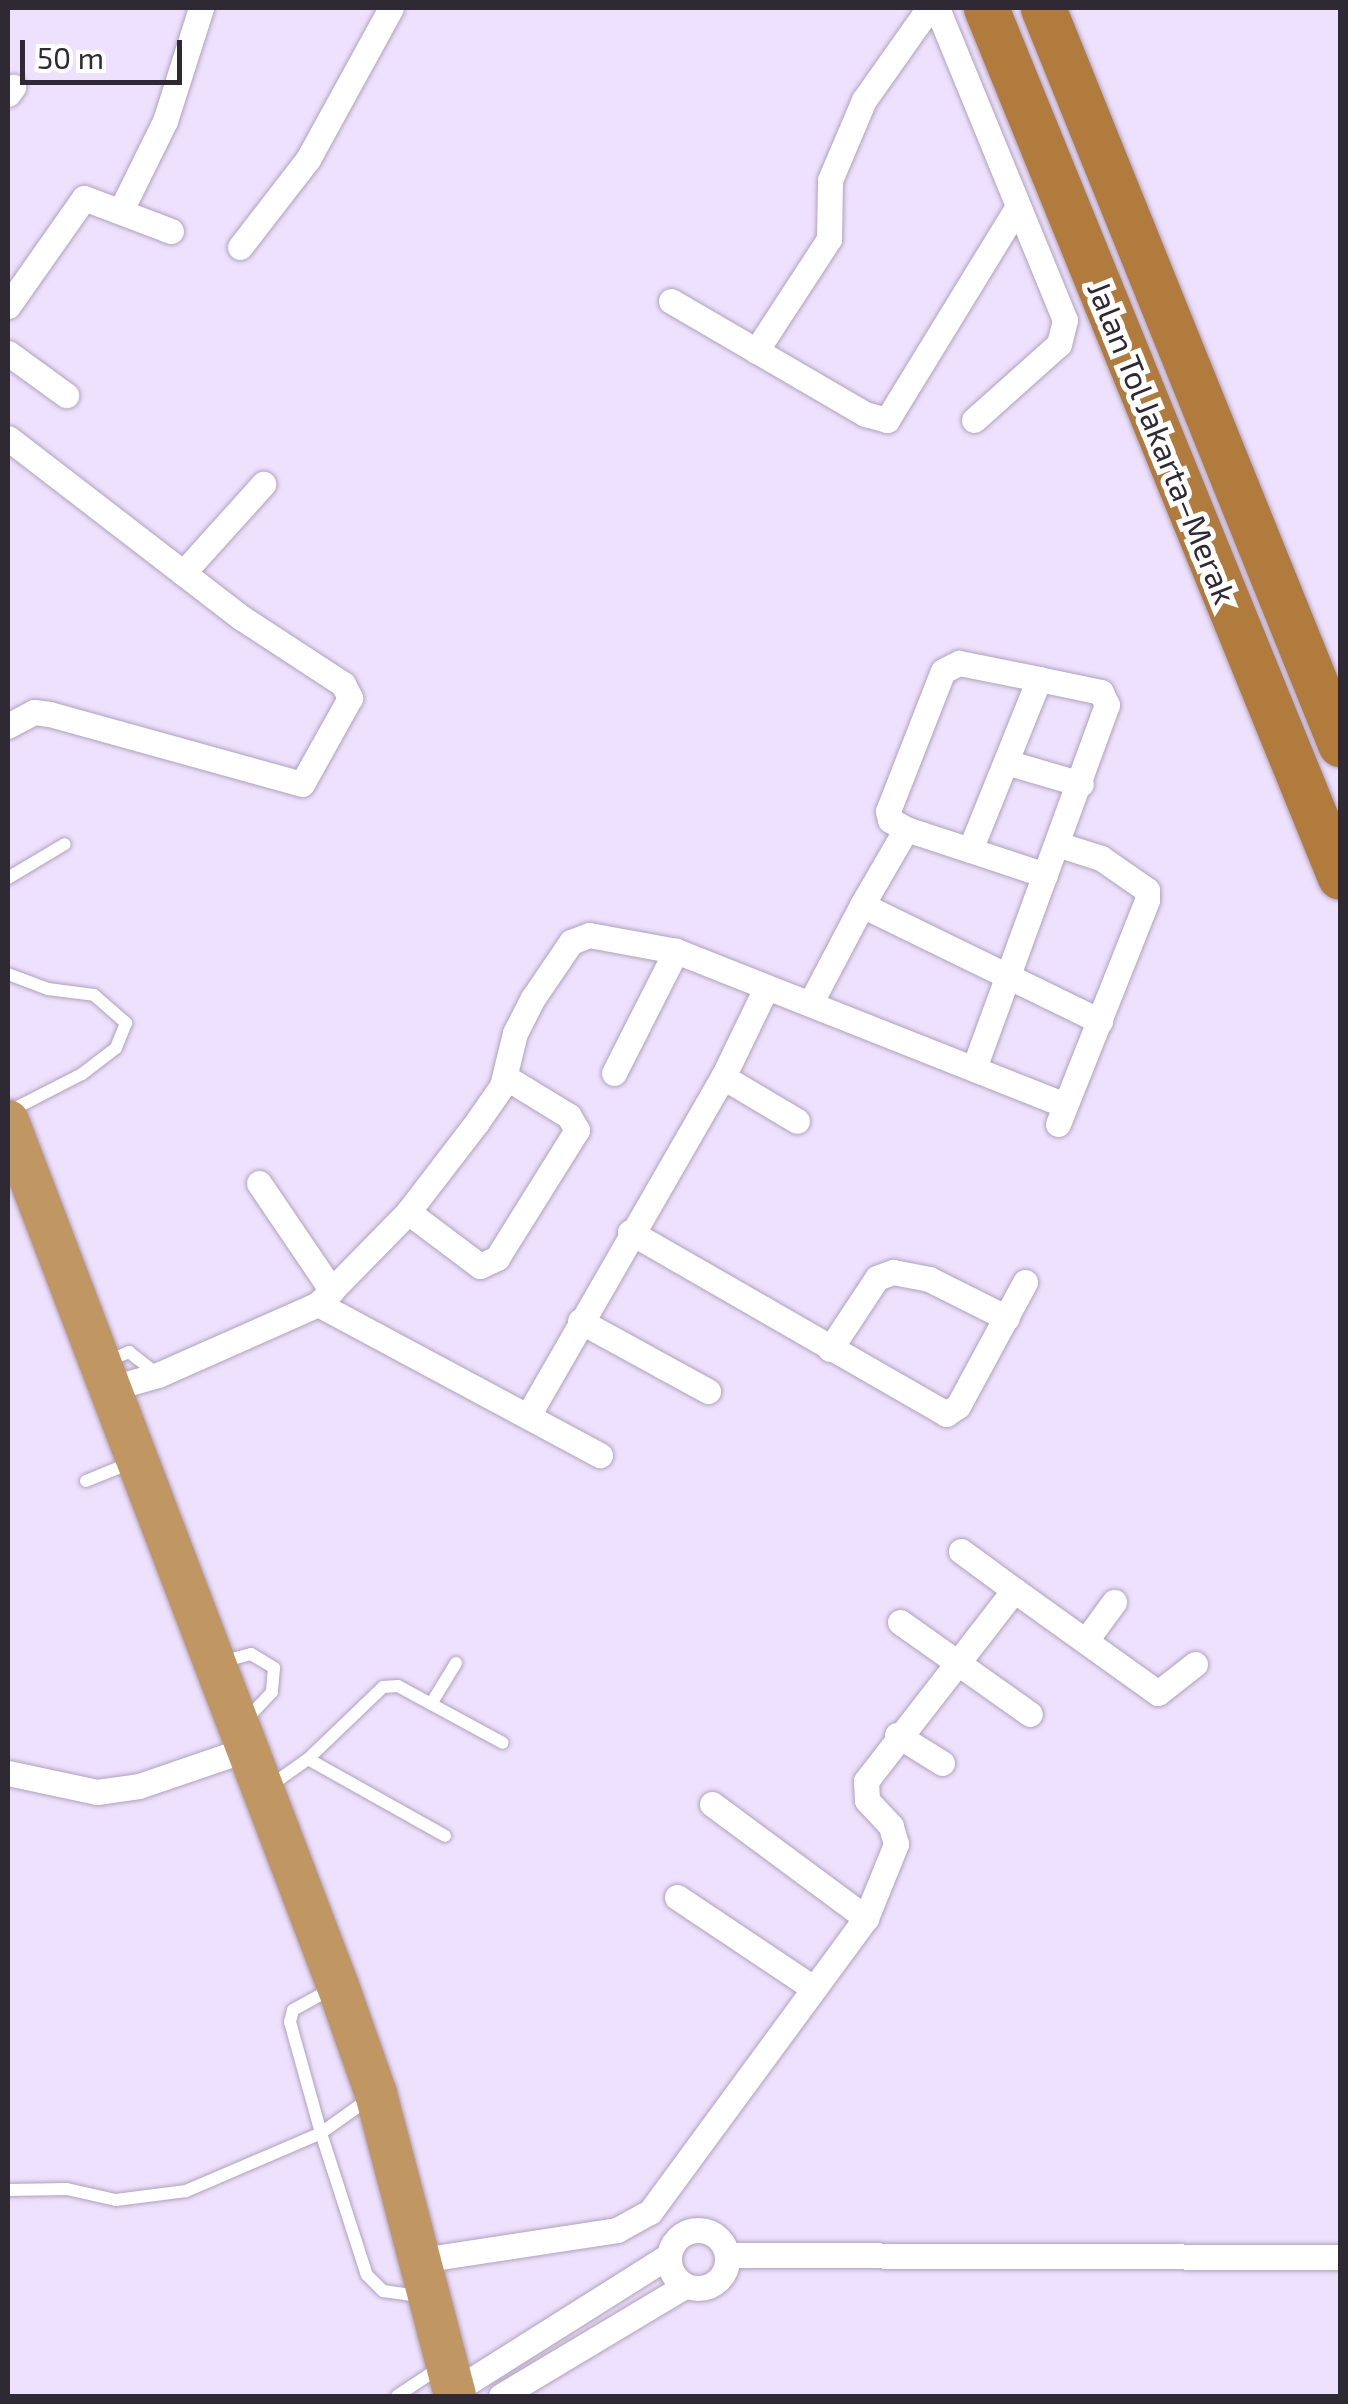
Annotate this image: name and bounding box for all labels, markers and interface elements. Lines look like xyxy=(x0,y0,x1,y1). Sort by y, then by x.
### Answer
scale bar xyxy=(25,20,188,82)
text: 50 m xyxy=(37,39,104,75)
street label: Jalan Tol Jakarta–Merak xyxy=(1080,274,1246,610)

